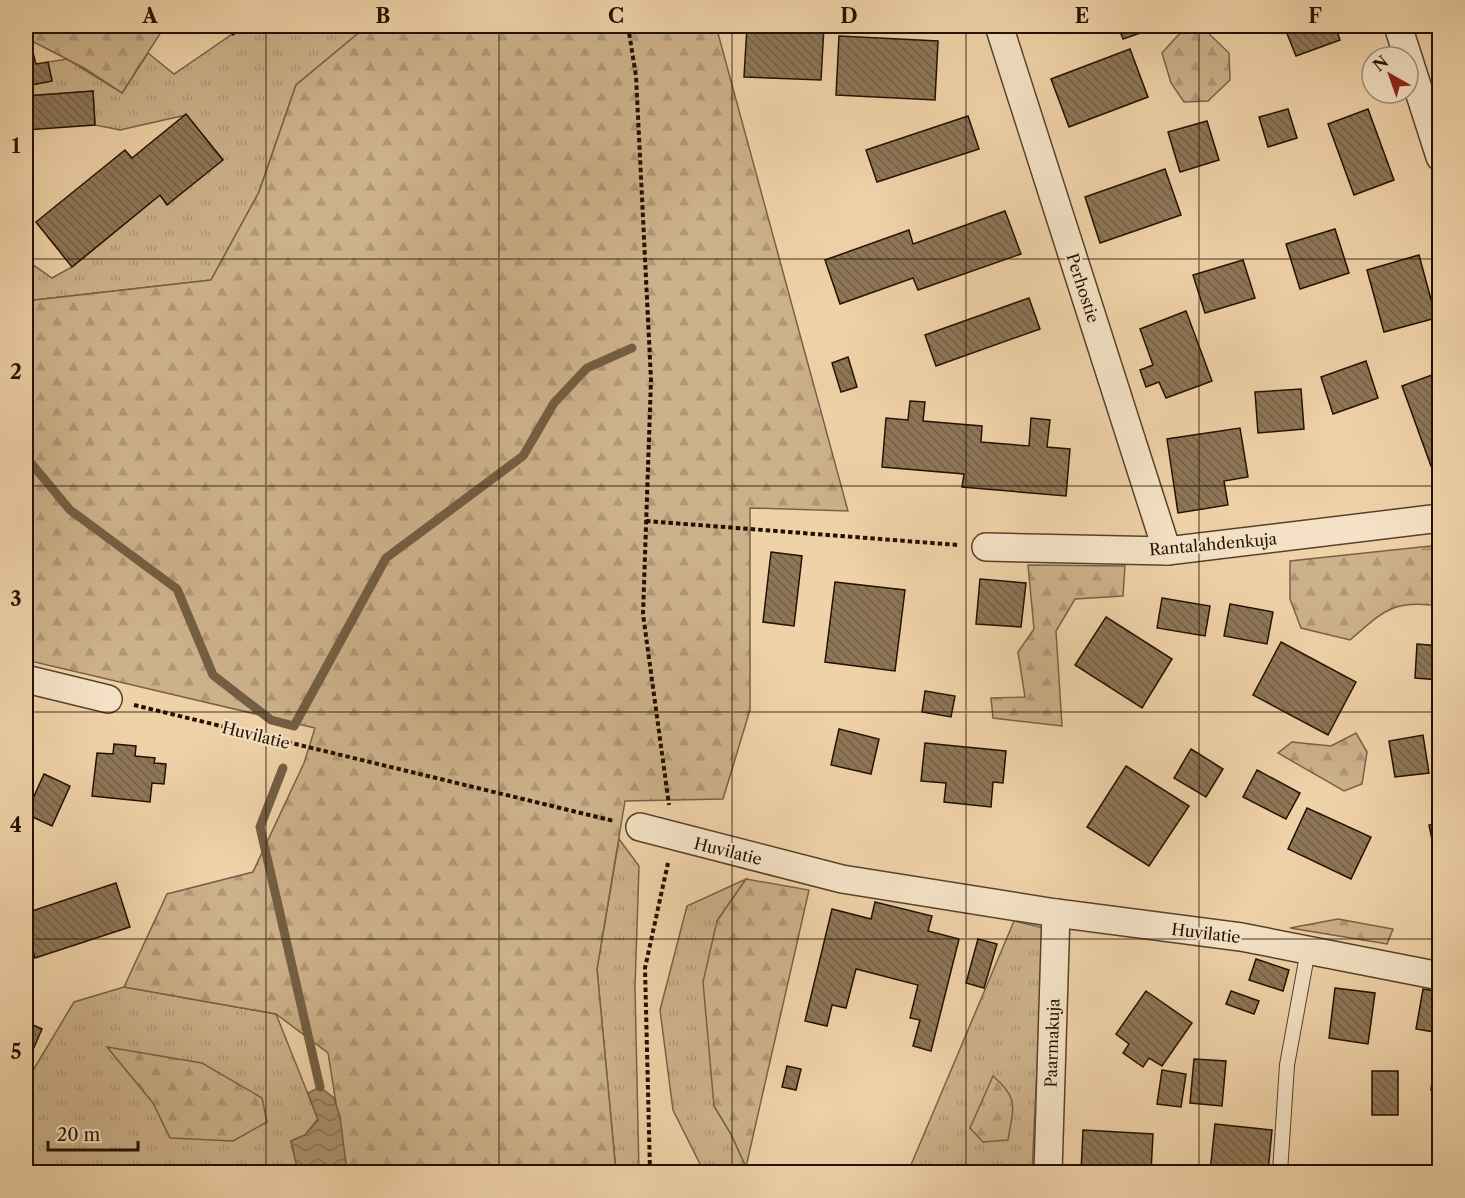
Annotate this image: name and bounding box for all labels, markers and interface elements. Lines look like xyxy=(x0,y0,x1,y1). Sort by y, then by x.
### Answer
text: A xyxy=(141,4,158,28)
text: B xyxy=(376,4,391,28)
text: C xyxy=(608,4,624,28)
text: D xyxy=(840,4,858,28)
text: E xyxy=(1075,4,1089,28)
text: F xyxy=(1308,4,1322,28)
north arrow xyxy=(1360,45,1420,105)
text: N xyxy=(1369,51,1392,76)
text: 1 xyxy=(12,134,21,158)
street label: Perhostie xyxy=(1062,251,1104,325)
text: 2 xyxy=(10,360,22,384)
street label: Rantalahdenkuja xyxy=(1148,528,1278,560)
text: 3 xyxy=(10,587,22,611)
street label: Huvilatie xyxy=(220,717,292,753)
text: 4 xyxy=(10,813,22,837)
street label: Huvilatie xyxy=(692,833,764,869)
street label: Huvilatie xyxy=(1170,919,1242,947)
street label: Paarmakuja xyxy=(1040,997,1064,1088)
text: 5 xyxy=(10,1040,22,1064)
scale bar xyxy=(48,1114,138,1152)
text: 20 m xyxy=(57,1124,101,1146)

